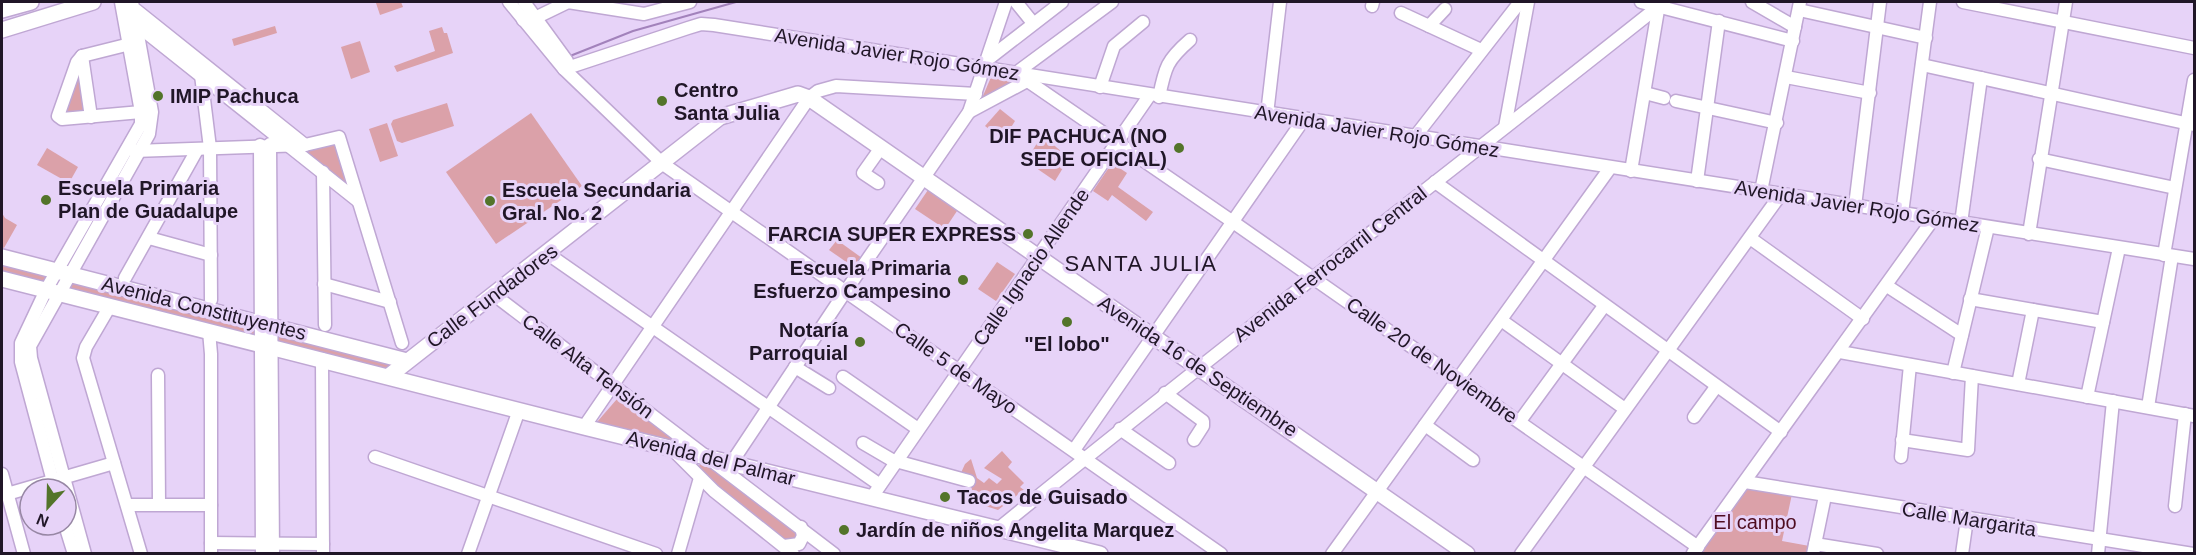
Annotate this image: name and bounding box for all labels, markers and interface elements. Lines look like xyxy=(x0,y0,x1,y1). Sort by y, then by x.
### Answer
street label: Avenida Javier Rojo Gómez xyxy=(773,24,1021,84)
place label: Centro Santa Julia xyxy=(674,79,780,124)
place label: IMIP Pachuca xyxy=(170,85,299,107)
marker: IMIP Pachuca xyxy=(151,89,165,103)
marker: Centro Santa Julia xyxy=(655,94,669,108)
street label: Avenida Javier Rojo Gómez xyxy=(1253,101,1501,161)
place label: DIF PACHUCA (NO SEDE OFICIAL) xyxy=(989,125,1167,170)
marker: DIF PACHUCA (NO SEDE OFICIAL) xyxy=(1172,141,1186,155)
street label: Avenida Javier Rojo Gómez xyxy=(1733,176,1981,236)
place label: Escuela Primaria Plan de Guadalupe xyxy=(58,177,238,222)
place label: Escuela Secundaria Gral. No. 2 xyxy=(502,179,692,224)
street label: Avenida Ferrocarril Central xyxy=(1229,182,1431,346)
street label: Calle Ignacio Allende xyxy=(968,184,1094,350)
marker: Escuela Primaria Plan de Guadalupe xyxy=(39,193,53,207)
marker: Escuela Secundaria Gral. No. 2 xyxy=(483,194,497,208)
place label: FARCIA SUPER EXPRESS xyxy=(768,223,1016,245)
marker: FARCIA SUPER EXPRESS xyxy=(1021,227,1035,241)
street label: Calle Fundadores xyxy=(422,240,562,352)
district label: SANTA JULIA xyxy=(1064,251,1218,276)
place label: Escuela Primaria Esfuerzo Campesino xyxy=(753,257,952,302)
street label: Avenida Constituyentes xyxy=(100,272,308,344)
marker: Escuela Primaria Esfuerzo Campesino xyxy=(956,273,970,287)
street label: Avenida 16 de Septiembre xyxy=(1094,291,1302,441)
street label: Calle 20 de Noviembre xyxy=(1342,293,1522,427)
street label: Calle Alta Tensión xyxy=(518,309,658,423)
marker: "El lobo" xyxy=(1060,315,1074,329)
street label: Calle 5 de Mayo xyxy=(890,318,1022,418)
place label: Notaría Parroquial xyxy=(749,319,849,364)
place label: "El lobo" xyxy=(1024,333,1110,355)
marker: Notaría Parroquial xyxy=(853,335,867,349)
street label: Avenida del Palmar xyxy=(624,426,798,490)
north arrow xyxy=(18,477,78,537)
place label: Tacos de Guisado xyxy=(957,486,1128,508)
marker: Tacos de Guisado xyxy=(938,490,952,504)
street label: Calle Margarita xyxy=(1900,498,2039,541)
text: N xyxy=(34,510,51,530)
park label: El campo xyxy=(1713,511,1797,533)
place label: Jardín de niños Angelita Marquez xyxy=(856,519,1174,541)
marker: Jardín de niños Angelita Marquez xyxy=(837,523,851,537)

